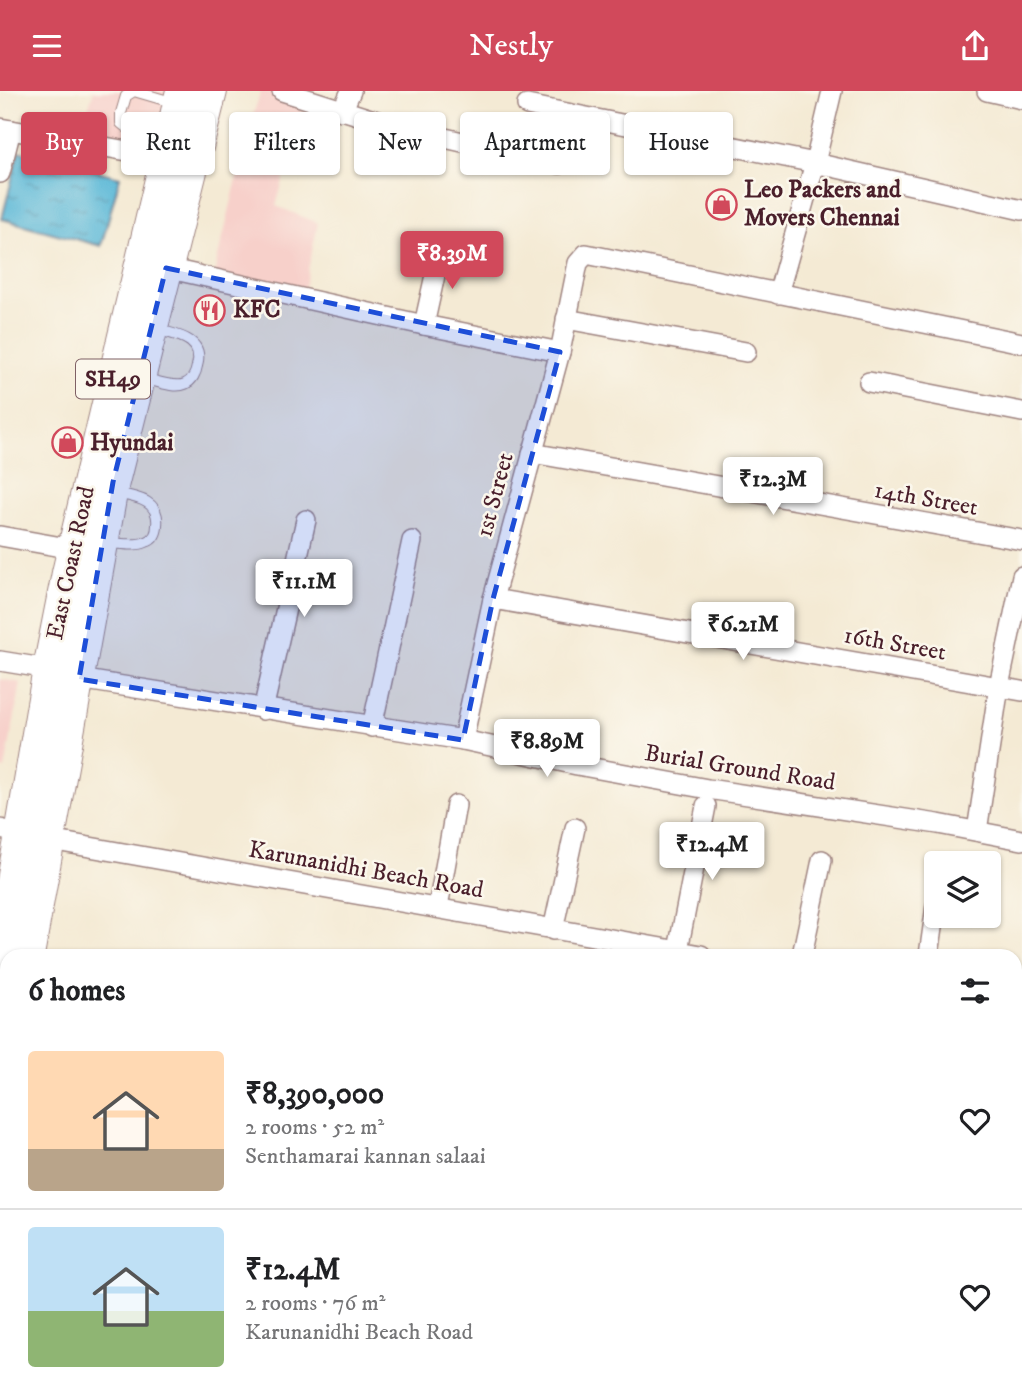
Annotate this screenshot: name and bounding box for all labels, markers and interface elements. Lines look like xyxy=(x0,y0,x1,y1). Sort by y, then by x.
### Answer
text: Nestly xyxy=(469,26,553,66)
icon: menu xyxy=(28,27,66,65)
icon: share xyxy=(956,27,994,65)
chip: Buy xyxy=(21,112,107,175)
chip: Rent xyxy=(121,112,215,175)
chip: Filters xyxy=(229,112,340,175)
chip: New xyxy=(354,112,446,175)
chip: Apartment xyxy=(460,112,610,175)
chip: House xyxy=(624,112,733,175)
place label: Leo Packers and Movers Chennai xyxy=(744,175,902,233)
shop icon: Leo Packers and Movers Chennai xyxy=(704,187,738,221)
pin: ₹8.39M xyxy=(395,231,509,291)
text: ₹8.39M xyxy=(416,239,488,268)
restaurant icon: KFC xyxy=(193,293,227,327)
place label: KFC xyxy=(233,295,281,325)
road number: SH49 xyxy=(76,359,150,399)
shop icon: Hyundai xyxy=(50,426,84,460)
place label: Hyundai xyxy=(90,428,173,458)
street label: 1st Street xyxy=(469,449,521,541)
pin: ₹12.3M xyxy=(716,457,830,517)
text: ₹12.3M xyxy=(739,465,807,494)
street label: 14th Street xyxy=(872,475,981,523)
street label: East Coast Road xyxy=(40,483,102,643)
pin: ₹11.1M xyxy=(247,559,361,619)
text: ₹11.1M xyxy=(272,567,336,596)
pin: ₹6.21M xyxy=(686,603,800,662)
text: ₹6.21M xyxy=(707,610,779,639)
street label: 16th Street xyxy=(841,620,949,668)
pin: ₹8.89M xyxy=(490,719,604,779)
text: ₹8.89M xyxy=(510,727,584,756)
street label: Burial Ground Road xyxy=(642,738,838,798)
pin: ₹12.4M xyxy=(655,823,769,882)
text: ₹12.4M xyxy=(675,830,749,859)
street label: Karunanidhi Beach Road xyxy=(246,835,486,905)
map controls xyxy=(924,851,1001,928)
button: layers xyxy=(924,851,1001,928)
icon: filters xyxy=(956,972,994,1010)
text: 6 homes xyxy=(28,973,125,1010)
text: ₹8,390,000 xyxy=(245,1076,384,1113)
icon: home xyxy=(84,1079,168,1163)
icon: heart xyxy=(956,1102,994,1140)
text: 2 rooms · 52 m² xyxy=(245,1113,384,1142)
text: Senthamarai kannan salaai xyxy=(245,1142,486,1171)
text: ₹12.4M xyxy=(245,1252,340,1289)
icon: home xyxy=(84,1255,168,1339)
icon: heart xyxy=(956,1278,994,1316)
text: 2 rooms · 76 m² xyxy=(245,1289,385,1318)
text: Karunanidhi Beach Road xyxy=(245,1318,473,1347)

